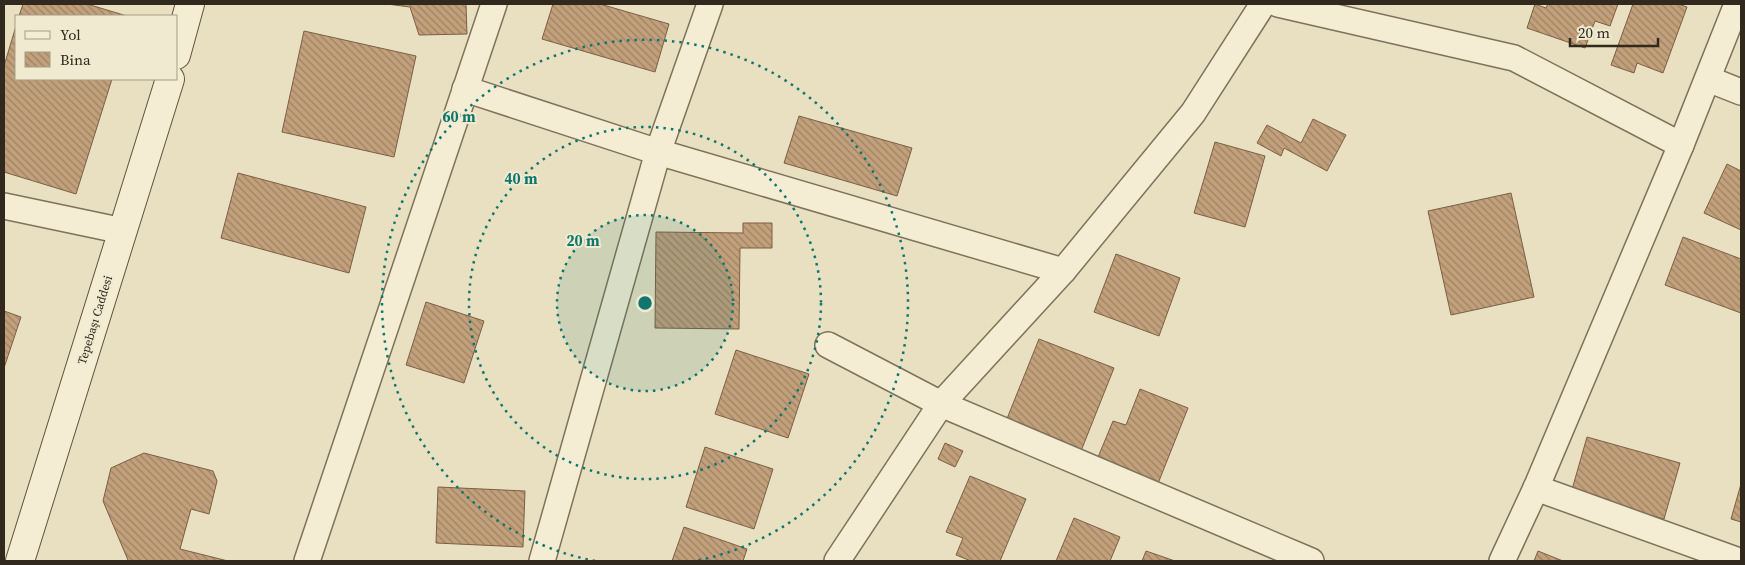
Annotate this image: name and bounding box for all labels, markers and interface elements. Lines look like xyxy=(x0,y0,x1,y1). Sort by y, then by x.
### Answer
legend xyxy=(15,15,178,80)
scale bar xyxy=(1570,15,1658,47)
text: 20 m xyxy=(1578,22,1610,43)
text: Yol xyxy=(60,24,81,45)
text: Bina xyxy=(60,49,91,70)
text: 60 m xyxy=(442,106,476,127)
text: 40 m xyxy=(504,168,538,189)
text: 20 m xyxy=(566,230,600,251)
street label: Tepebaşı Caddesi xyxy=(74,273,116,366)
centre of rings xyxy=(636,294,654,312)

